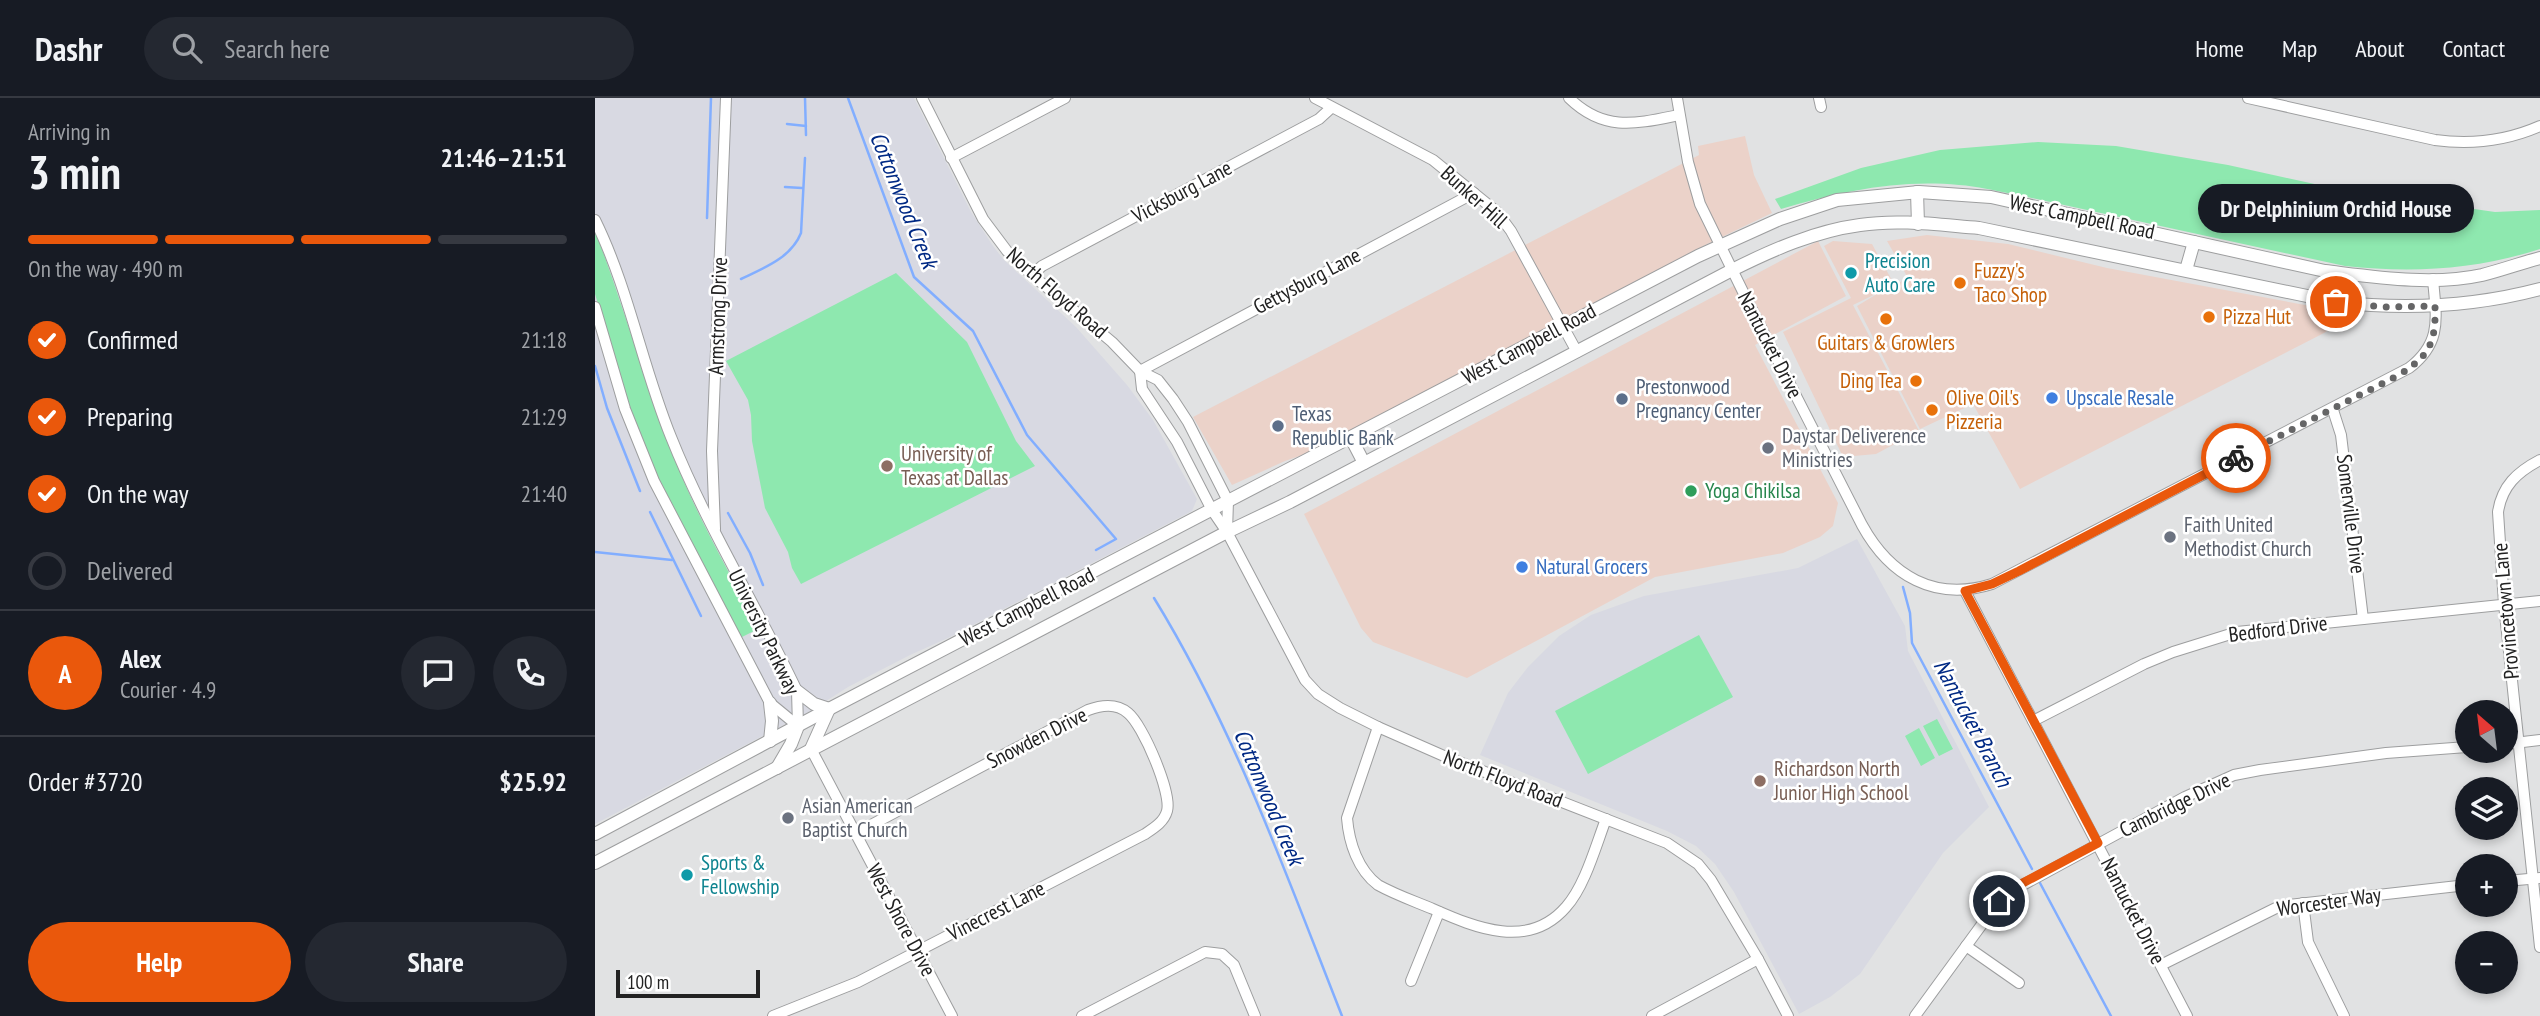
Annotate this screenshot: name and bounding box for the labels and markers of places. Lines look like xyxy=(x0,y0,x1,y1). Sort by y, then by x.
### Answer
callout: Dr Delphinium Orchid House xyxy=(2198,183,2474,232)
place label: Precision Auto Care xyxy=(1865,247,1935,298)
place label: Fuzzy's Taco Shop xyxy=(1974,257,2047,308)
marker: Precision Auto Care xyxy=(1843,265,1859,281)
pin xyxy=(2306,272,2366,332)
marker: Fuzzy's Taco Shop xyxy=(1952,275,1968,291)
place label: Pizza Hut xyxy=(2223,303,2291,330)
marker: Pizza Hut xyxy=(2201,309,2217,325)
marker: Guitars & Growlers xyxy=(1878,311,1894,327)
place label: Guitars & Growlers xyxy=(1817,329,1955,356)
place label: Ding Tea xyxy=(1840,367,1902,394)
place label: Prestonwood Pregnancy Center xyxy=(1636,373,1761,424)
marker: Ding Tea xyxy=(1908,373,1924,389)
place label: Olive Oil's Pizzeria xyxy=(1946,384,2019,435)
place label: Upscale Resale xyxy=(2066,384,2174,411)
marker: Upscale Resale xyxy=(2044,390,2060,406)
marker: Prestonwood Pregnancy Center xyxy=(1614,391,1630,407)
place label: Texas Republic Bank xyxy=(1292,400,1394,451)
marker: Olive Oil's Pizzeria xyxy=(1924,402,1940,418)
marker: Texas Republic Bank xyxy=(1270,418,1286,434)
place label: Daystar Deliverence Ministries xyxy=(1782,422,1926,473)
place label: University of Texas at Dallas xyxy=(901,440,1008,491)
marker: Daystar Deliverence Ministries xyxy=(1760,440,1776,456)
marker: University of Texas at Dallas xyxy=(879,458,895,474)
place label: Yoga Chikilsa xyxy=(1705,477,1801,504)
marker: Yoga Chikilsa xyxy=(1683,483,1699,499)
place label: Faith United Methodist Church xyxy=(2184,511,2312,562)
marker: Faith United Methodist Church xyxy=(2162,529,2178,545)
place label: Natural Grocers xyxy=(1536,553,1648,580)
marker: Natural Grocers xyxy=(1514,559,1530,575)
place label: Richardson North Junior High School xyxy=(1773,755,1909,806)
marker: Richardson North Junior High School xyxy=(1752,773,1768,789)
place label: Asian American Baptist Church xyxy=(802,792,913,843)
marker: Asian American Baptist Church xyxy=(780,810,796,826)
place label: Sports & Fellowship xyxy=(701,849,779,900)
marker: Sports & Fellowship xyxy=(679,867,695,883)
pin xyxy=(1969,871,2029,931)

